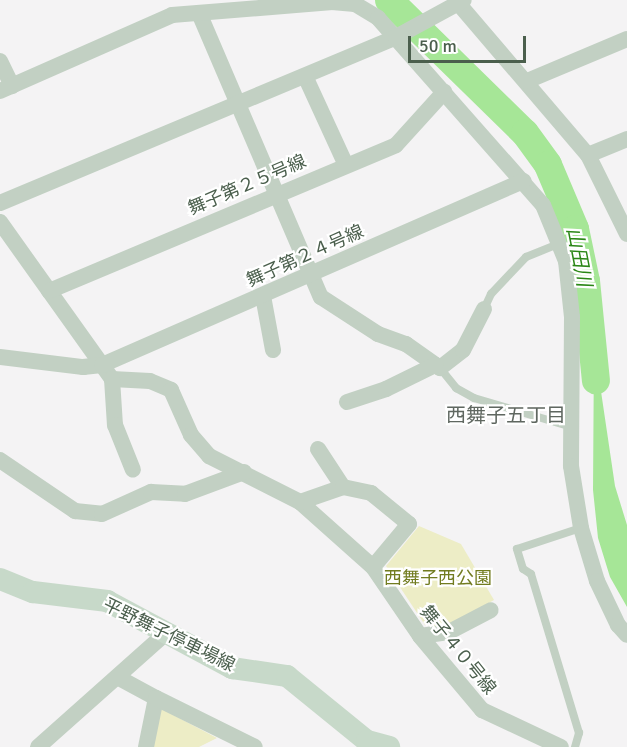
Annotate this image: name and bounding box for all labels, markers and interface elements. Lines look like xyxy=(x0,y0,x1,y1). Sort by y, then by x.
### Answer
scale bar xyxy=(411,24,530,62)
text: 50 m xyxy=(419,35,457,57)
street label: 舞子第２５号線 xyxy=(185,150,309,220)
street label: 舞子第２４号線 xyxy=(243,221,367,291)
water label: 山田川 xyxy=(561,225,597,289)
district label: 西舞子五丁目 xyxy=(446,403,566,427)
park label: 西舞子西公園 xyxy=(384,567,492,589)
street label: 平野舞子停車場線 xyxy=(100,594,238,676)
street label: 舞子４０号線 xyxy=(416,601,500,699)

